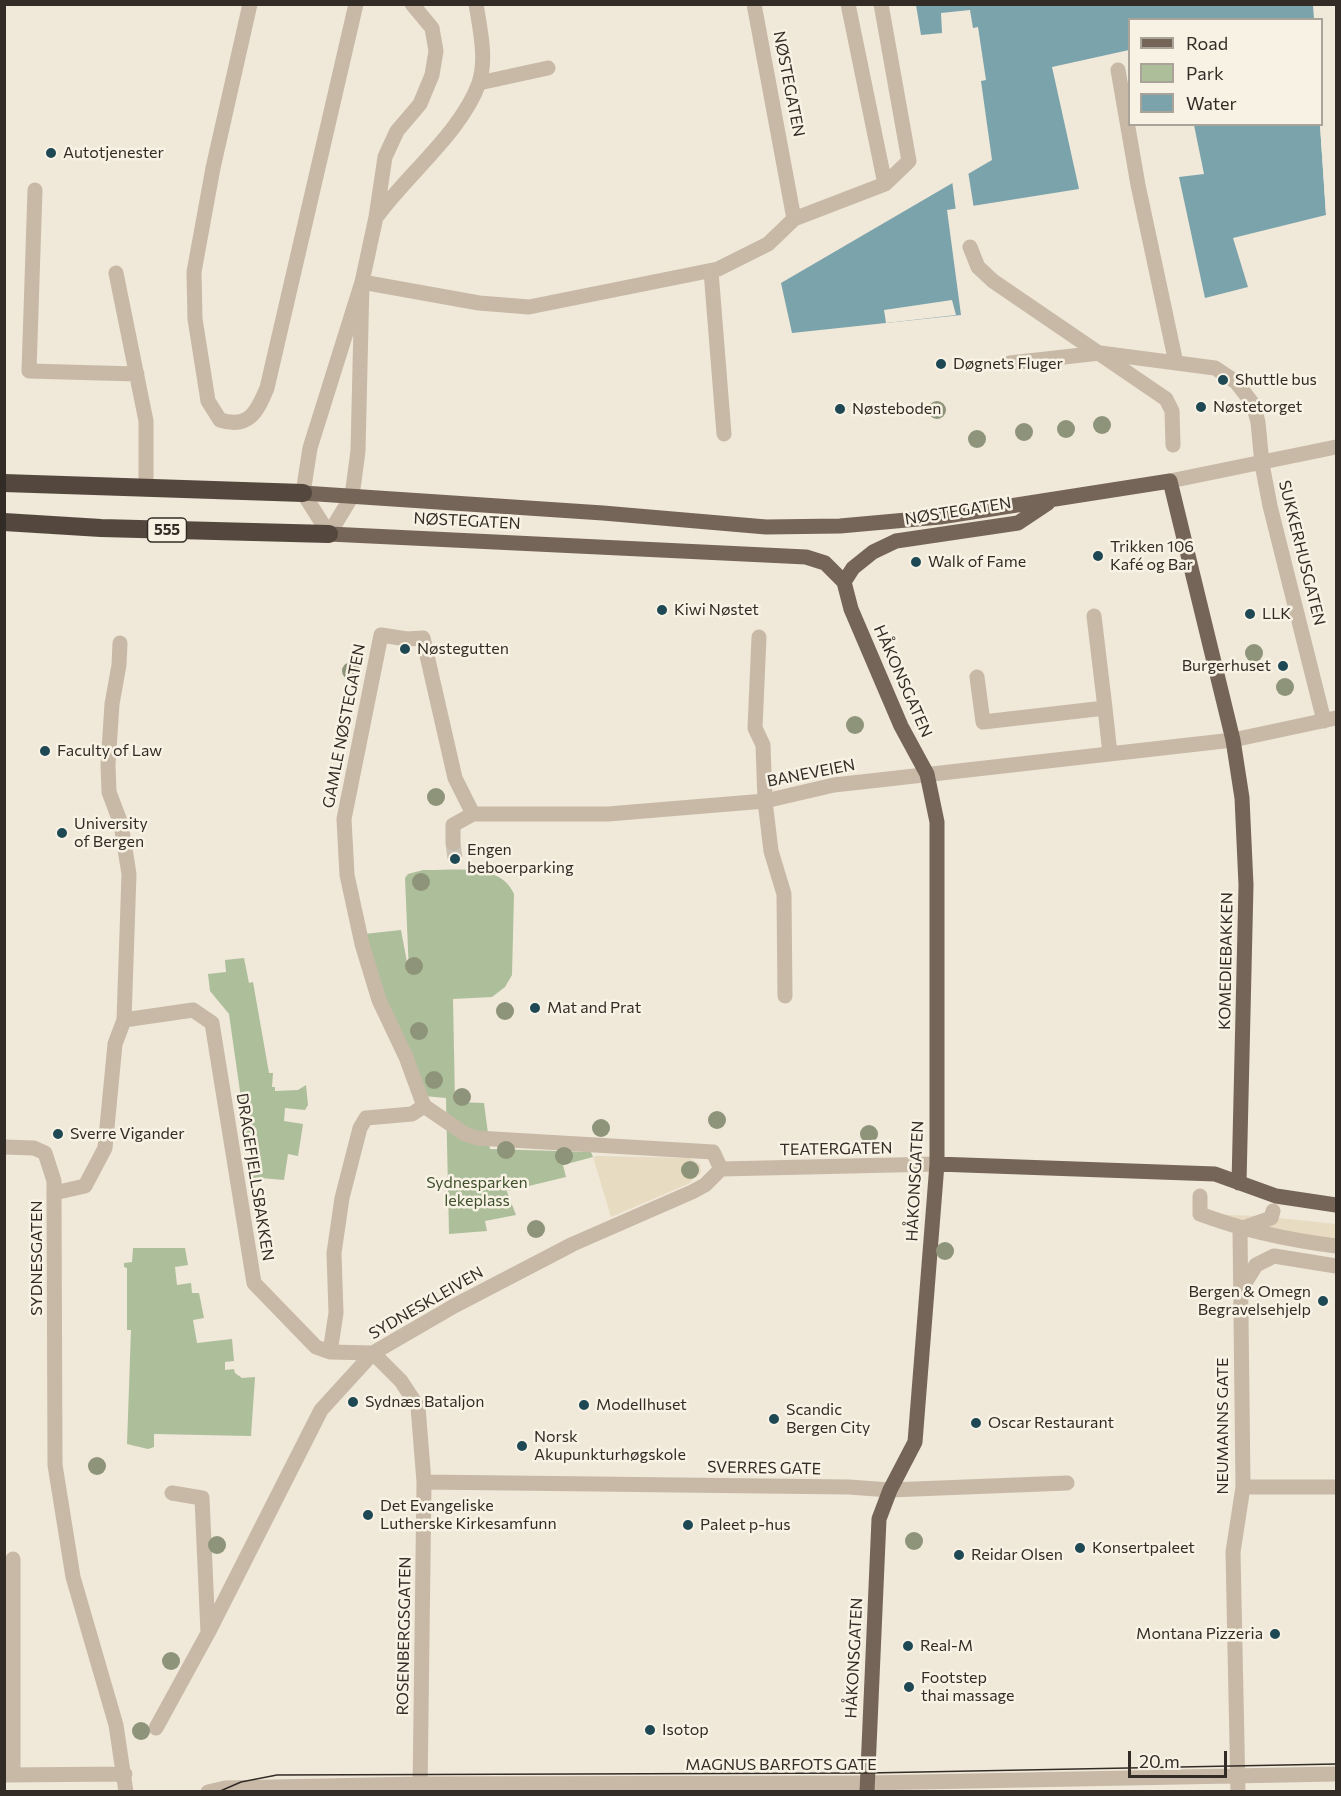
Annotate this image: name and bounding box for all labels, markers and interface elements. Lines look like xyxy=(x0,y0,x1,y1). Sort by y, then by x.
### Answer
legend xyxy=(1128,18,1323,126)
street label: NØSTEGATEN xyxy=(769,30,809,138)
text: Road xyxy=(1186,32,1228,54)
text: Park xyxy=(1186,62,1224,84)
text: Water xyxy=(1186,92,1237,114)
place label: Autotjenester xyxy=(63,143,164,163)
marker: Autotjenester xyxy=(44,146,58,160)
place label: Døgnets Fluger xyxy=(953,354,1063,374)
marker: Døgnets Fluger xyxy=(934,357,948,371)
place label: Shuttle bus xyxy=(1235,370,1317,390)
marker: Shuttle bus xyxy=(1216,373,1230,387)
place label: Nøstetorget xyxy=(1213,397,1302,417)
place label: Nøsteboden xyxy=(852,399,941,419)
marker: Nøstetorget xyxy=(1194,400,1208,414)
marker: Nøsteboden xyxy=(833,402,847,416)
street label: SUKKERHUSGATEN xyxy=(1275,478,1329,628)
street label: NØSTEGATEN xyxy=(904,493,1012,529)
street label: NØSTEGATEN xyxy=(413,509,521,533)
road number: 555 xyxy=(148,518,186,542)
place label: Trikken 106 Kafé og Bar xyxy=(1110,537,1194,575)
marker: Trikken 106 Kafé og Bar xyxy=(1091,549,1105,563)
place label: Walk of Fame xyxy=(928,552,1026,572)
marker: Walk of Fame xyxy=(909,555,923,569)
place label: Kiwi Nøstet xyxy=(674,600,759,620)
marker: Kiwi Nøstet xyxy=(655,603,669,617)
place label: LLK xyxy=(1262,604,1291,624)
marker: LLK xyxy=(1243,607,1257,621)
street label: HÅKONSGATEN xyxy=(870,622,936,740)
place label: Nøstegutten xyxy=(417,639,509,659)
street label: GAMLE NØSTEGATEN xyxy=(319,642,369,810)
marker: Nøstegutten xyxy=(398,642,412,656)
place label: Burgerhuset xyxy=(1182,656,1271,676)
marker: Burgerhuset xyxy=(1276,659,1290,673)
place label: Faculty of Law xyxy=(57,741,162,761)
marker: Faculty of Law xyxy=(38,744,52,758)
street label: BANEVEIEN xyxy=(765,755,857,791)
place label: University of Bergen xyxy=(74,814,148,852)
marker: University of Bergen xyxy=(55,826,69,840)
place label: Engen beboerparking xyxy=(467,840,574,878)
marker: Engen beboerparking xyxy=(448,852,462,866)
street label: KOMEDIEBAKKEN xyxy=(1215,892,1237,1030)
place label: Mat and Prat xyxy=(547,998,641,1018)
marker: Mat and Prat xyxy=(528,1001,542,1015)
street label: DRAGEFJELLSBAKKEN xyxy=(232,1092,278,1262)
street label: HÅKONSGATEN xyxy=(902,1120,928,1242)
place label: Sverre Vigander xyxy=(70,1124,185,1144)
marker: Sverre Vigander xyxy=(51,1127,65,1141)
street label: TEATERGATEN xyxy=(779,1138,893,1160)
park label: Sydnesparken lekeplass xyxy=(426,1173,528,1211)
street label: SYDNESGATEN xyxy=(27,1200,47,1316)
street label: SYDNESKLEIVEN xyxy=(366,1263,486,1343)
place label: Bergen & Omegn Begravelsehjelp xyxy=(1189,1282,1311,1320)
marker: Bergen & Omegn Begravelsehjelp xyxy=(1316,1294,1330,1308)
street label: NEUMANNS GATE xyxy=(1213,1357,1233,1495)
place label: Sydnæs Bataljon xyxy=(365,1392,484,1412)
marker: Sydnæs Bataljon xyxy=(346,1395,360,1409)
place label: Modellhuset xyxy=(596,1395,687,1415)
marker: Modellhuset xyxy=(577,1398,591,1412)
place label: Scandic Bergen City xyxy=(786,1400,870,1438)
marker: Scandic Bergen City xyxy=(767,1412,781,1426)
place label: Oscar Restaurant xyxy=(988,1413,1114,1433)
marker: Oscar Restaurant xyxy=(969,1416,983,1430)
place label: Norsk Akupunkturhøgskole xyxy=(534,1427,686,1465)
marker: Norsk Akupunkturhøgskole xyxy=(515,1439,529,1453)
street label: SVERRES GATE xyxy=(707,1457,821,1479)
place label: Det Evangeliske Lutherske Kirkesamfunn xyxy=(380,1496,557,1534)
marker: Det Evangeliske Lutherske Kirkesamfunn xyxy=(361,1508,375,1522)
place label: Paleet p-hus xyxy=(700,1515,790,1535)
marker: Paleet p-hus xyxy=(681,1518,695,1532)
place label: Konsertpaleet xyxy=(1092,1538,1195,1558)
marker: Konsertpaleet xyxy=(1073,1541,1087,1555)
place label: Reidar Olsen xyxy=(971,1545,1063,1565)
marker: Reidar Olsen xyxy=(952,1548,966,1562)
street label: ROSENBERGSGATEN xyxy=(393,1556,415,1716)
street label: HÅKONSGATEN xyxy=(841,1597,867,1719)
place label: Montana Pizzeria xyxy=(1136,1624,1263,1644)
marker: Montana Pizzeria xyxy=(1268,1627,1282,1641)
place label: Real-M xyxy=(920,1636,973,1656)
marker: Real-M xyxy=(901,1639,915,1653)
place label: Footstep thai massage xyxy=(921,1668,1014,1706)
marker: Footstep thai massage xyxy=(902,1680,916,1694)
place label: Isotop xyxy=(662,1720,709,1740)
marker: Isotop xyxy=(643,1723,657,1737)
scale bar xyxy=(1131,1739,1230,1777)
text: 20 m xyxy=(1139,1750,1180,1772)
street label: MAGNUS BARFOTS GATE xyxy=(685,1755,877,1775)

